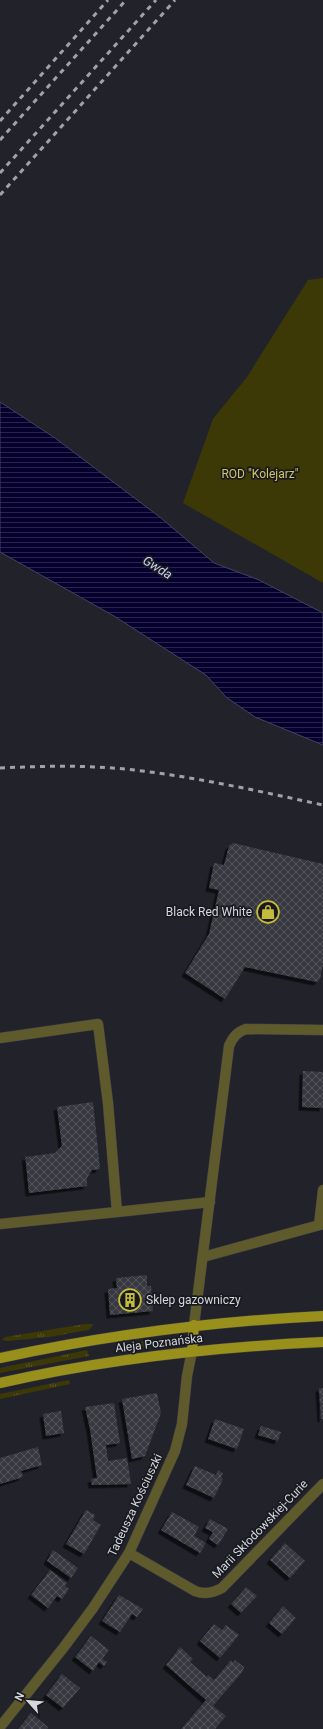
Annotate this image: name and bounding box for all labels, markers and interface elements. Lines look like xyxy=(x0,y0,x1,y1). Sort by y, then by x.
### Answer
park label: ROD "Kolejarz" xyxy=(221,467,299,481)
water label: Gwda xyxy=(140,553,175,582)
shop icon: Black Red White xyxy=(255,899,281,925)
place label: Black Red White xyxy=(166,905,252,919)
building icon: Sklep gazowniczy xyxy=(117,1287,143,1313)
place label: Sklep gazowniczy xyxy=(146,1293,241,1307)
street label: Aleja Poznańska xyxy=(114,1331,204,1355)
street label: Tadeusza Kościuszki xyxy=(105,1451,165,1559)
street label: Marii Skłodowskiej-Curie xyxy=(209,1477,311,1581)
north arrow xyxy=(8,1681,48,1721)
text: N xyxy=(12,1690,27,1703)

